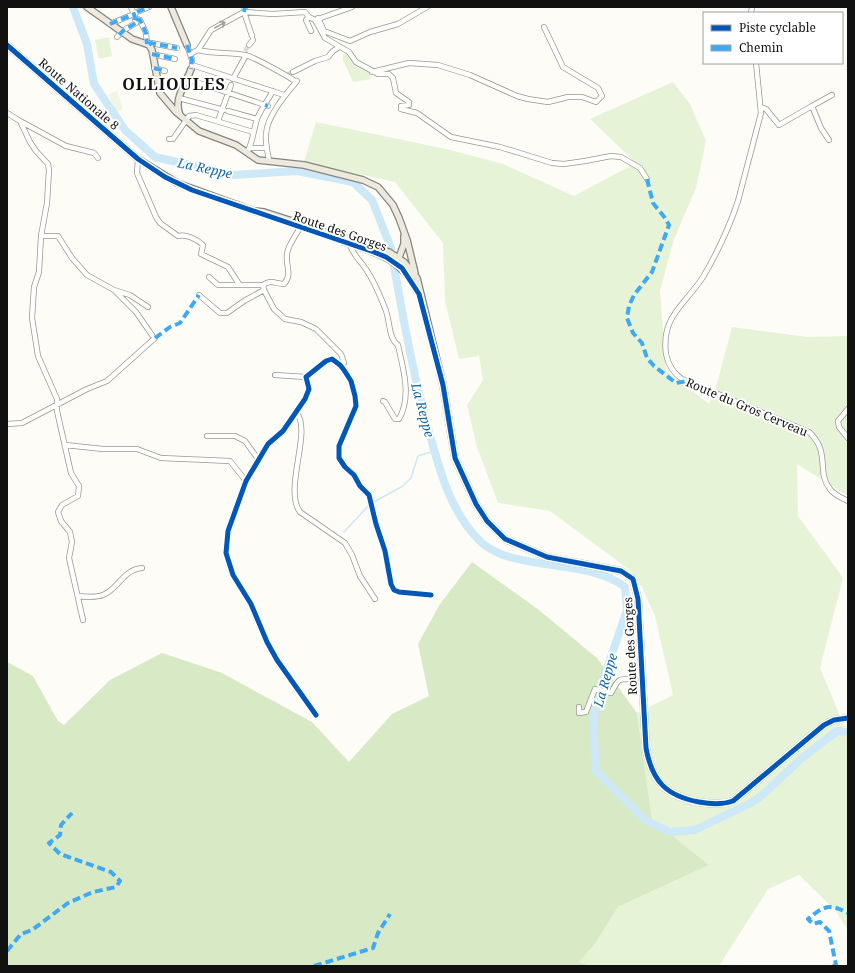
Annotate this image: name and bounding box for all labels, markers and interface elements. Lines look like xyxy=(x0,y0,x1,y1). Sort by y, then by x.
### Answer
legend xyxy=(703,12,843,64)
text: Piste cyclable xyxy=(739,19,816,36)
one-way arrow xyxy=(214,21,226,29)
text: Chemin xyxy=(739,39,784,56)
street label: Route Nationale 8 xyxy=(35,54,123,134)
district label: OLLIOULES xyxy=(122,73,226,95)
water label: La Reppe xyxy=(175,153,235,183)
street label: Route des Gorges xyxy=(291,207,389,255)
street label: Route du Gros Cerveau xyxy=(683,374,811,441)
water label: La Reppe xyxy=(407,380,439,440)
street label: Route des Gorges xyxy=(619,597,641,695)
water label: La Reppe xyxy=(588,650,621,710)

